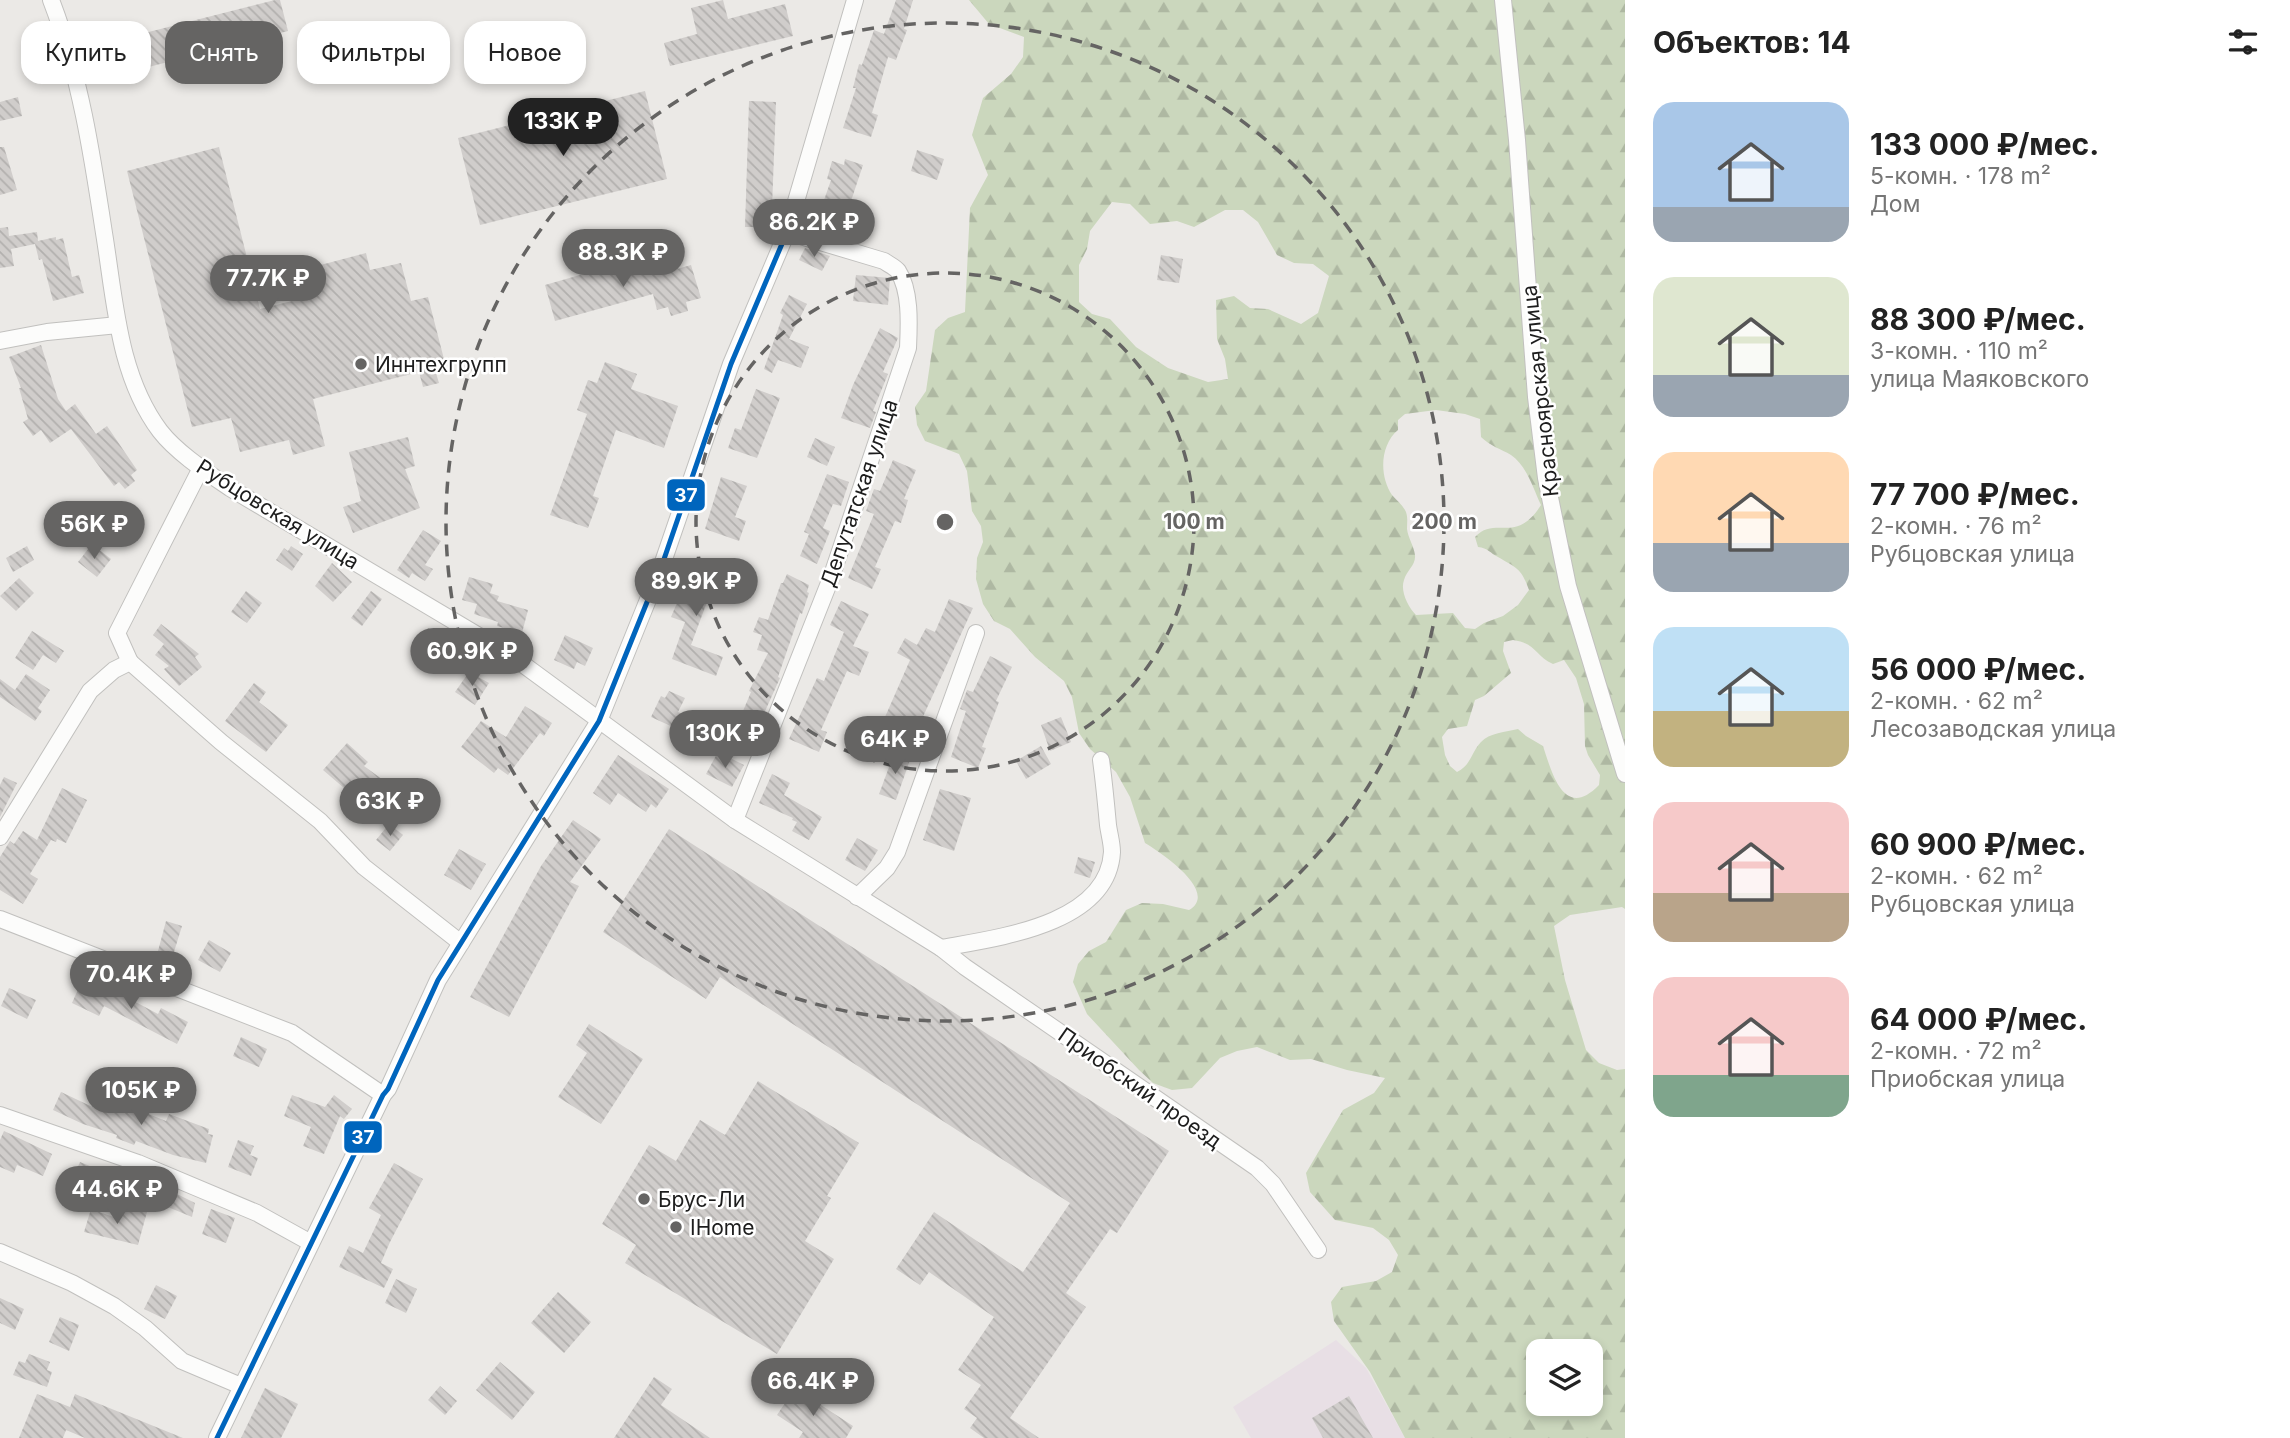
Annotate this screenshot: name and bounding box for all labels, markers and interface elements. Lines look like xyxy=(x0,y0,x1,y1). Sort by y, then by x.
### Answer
chip: Купить xyxy=(21,21,151,84)
chip: Снять xyxy=(165,21,283,84)
chip: Фильтры xyxy=(297,21,450,84)
chip: Новое xyxy=(464,21,586,84)
icon: filters xyxy=(2224,23,2262,61)
text: Объектов: 14 xyxy=(1653,24,1851,60)
pin: 133K ₽ xyxy=(506,99,620,158)
text: 133K ₽ xyxy=(524,107,602,135)
text: 133 000 ₽/мес. xyxy=(1870,126,2099,162)
icon: home xyxy=(1709,130,1793,214)
text: 5-комн. · 178 m² xyxy=(1870,162,2051,190)
text: Дом xyxy=(1870,190,1920,218)
pin: 86.2K ₽ xyxy=(749,200,879,259)
text: 86.2K ₽ xyxy=(769,208,859,236)
pin: 88.3K ₽ xyxy=(558,230,688,289)
text: 88.3K ₽ xyxy=(578,238,668,266)
pin: 77.7K ₽ xyxy=(203,256,333,315)
text: 77.7K ₽ xyxy=(226,264,310,292)
street label: Красноярская улица xyxy=(1516,284,1564,498)
text: 88 300 ₽/мес. xyxy=(1870,301,2086,337)
icon: home xyxy=(1709,305,1793,389)
text: 3-комн. · 110 m² xyxy=(1870,337,2048,365)
place label: Иннтехгрупп xyxy=(375,352,507,377)
marker: Иннтехгрупп xyxy=(353,356,369,372)
text: улица Маяковского xyxy=(1870,365,2089,393)
street label: Депутатская улица xyxy=(815,396,903,590)
street label: Рубцовская улица xyxy=(192,454,364,574)
text: 77 700 ₽/мес. xyxy=(1870,476,2080,512)
line badge: 37 xyxy=(666,478,706,512)
icon: home xyxy=(1709,480,1793,564)
text: 37 xyxy=(674,484,698,507)
pin: 56K ₽ xyxy=(45,502,143,561)
text: 100 m xyxy=(1163,509,1225,534)
text: 200 m xyxy=(1411,509,1477,534)
text: 56K ₽ xyxy=(60,510,128,538)
centre of rings xyxy=(933,510,957,534)
text: 2-комн. · 76 m² xyxy=(1870,512,2042,540)
text: Рубцовская улица xyxy=(1870,540,2075,568)
pin: 89.9K ₽ xyxy=(631,558,761,618)
text: 89.9K ₽ xyxy=(651,567,741,595)
pin: 60.9K ₽ xyxy=(407,628,537,688)
text: 60.9K ₽ xyxy=(426,637,518,665)
text: 56 000 ₽/мес. xyxy=(1870,651,2086,687)
icon: home xyxy=(1709,655,1793,739)
text: 2-комн. · 62 m² xyxy=(1870,687,2043,715)
pin: 130K ₽ xyxy=(668,710,782,770)
text: Лесозаводская улица xyxy=(1870,715,2116,743)
pin: 64K ₽ xyxy=(846,716,944,776)
text: 130K ₽ xyxy=(685,719,765,747)
text: 64K ₽ xyxy=(860,725,930,753)
pin: 63K ₽ xyxy=(341,778,439,838)
text: 63K ₽ xyxy=(356,787,424,815)
text: 60 900 ₽/мес. xyxy=(1870,826,2086,862)
icon: home xyxy=(1709,830,1793,914)
text: 2-комн. · 62 m² xyxy=(1870,862,2043,890)
text: Рубцовская улица xyxy=(1870,890,2075,918)
pin: 70.4K ₽ xyxy=(66,951,196,1011)
text: 70.4K ₽ xyxy=(86,960,176,988)
text: 64 000 ₽/мес. xyxy=(1870,1001,2087,1037)
icon: home xyxy=(1709,1005,1793,1089)
street label: Приобский проезд xyxy=(1054,1022,1226,1154)
text: 2-комн. · 72 m² xyxy=(1870,1037,2042,1065)
text: Приобская улица xyxy=(1870,1065,2065,1093)
pin: 105K ₽ xyxy=(84,1068,198,1127)
text: 105K ₽ xyxy=(101,1076,181,1104)
line badge: 37 xyxy=(343,1120,383,1154)
text: 37 xyxy=(351,1126,375,1149)
pin: 44.6K ₽ xyxy=(52,1166,182,1226)
text: 44.6K ₽ xyxy=(71,1175,163,1203)
place label: Брус-Ли xyxy=(658,1187,745,1212)
marker: Брус-Ли xyxy=(636,1191,652,1207)
place label: IHome xyxy=(690,1215,754,1240)
marker: IHome xyxy=(668,1219,684,1235)
map controls xyxy=(1526,1339,1603,1416)
button: layers xyxy=(1526,1339,1603,1416)
pin: 66.4K ₽ xyxy=(748,1358,878,1418)
text: 66.4K ₽ xyxy=(767,1367,859,1395)

